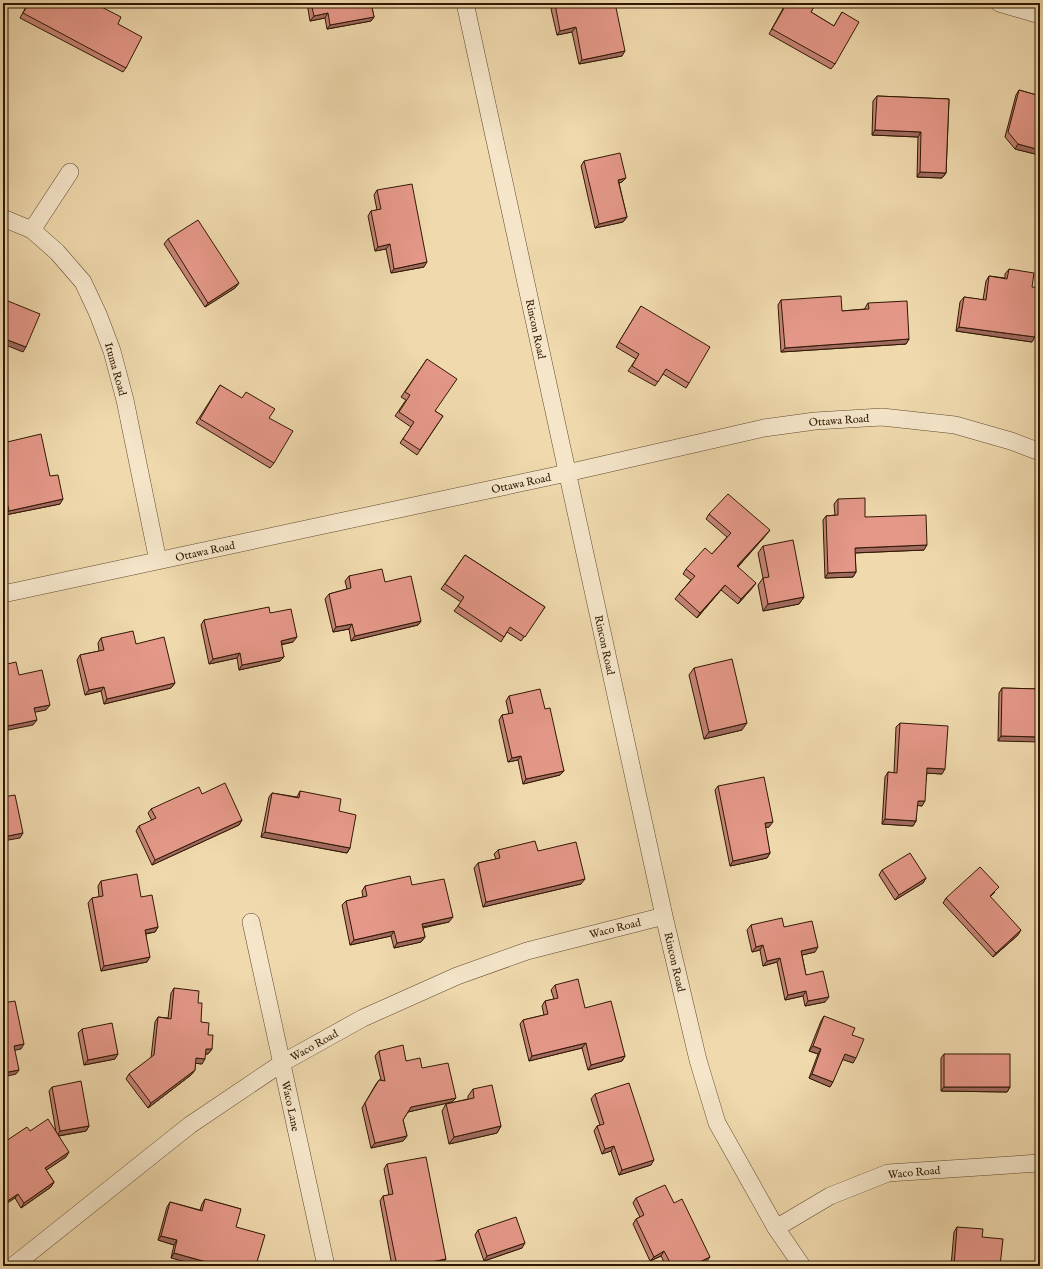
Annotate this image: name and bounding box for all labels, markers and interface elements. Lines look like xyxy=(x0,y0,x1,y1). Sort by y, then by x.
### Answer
street label: Rincon Road xyxy=(522,298,548,361)
street label: Ituma Road xyxy=(101,341,129,398)
street label: Ottawa Road xyxy=(808,412,870,430)
street label: Ottawa Road xyxy=(490,471,552,497)
street label: Ottawa Road xyxy=(174,539,236,565)
street label: Rincon Road xyxy=(591,614,617,677)
street label: Waco Road xyxy=(588,916,643,942)
street label: Rincon Road xyxy=(660,931,688,994)
street label: Waco Road xyxy=(288,1027,341,1065)
street label: Waco Lane xyxy=(278,1080,302,1133)
street label: Waco Road xyxy=(887,1164,941,1182)

